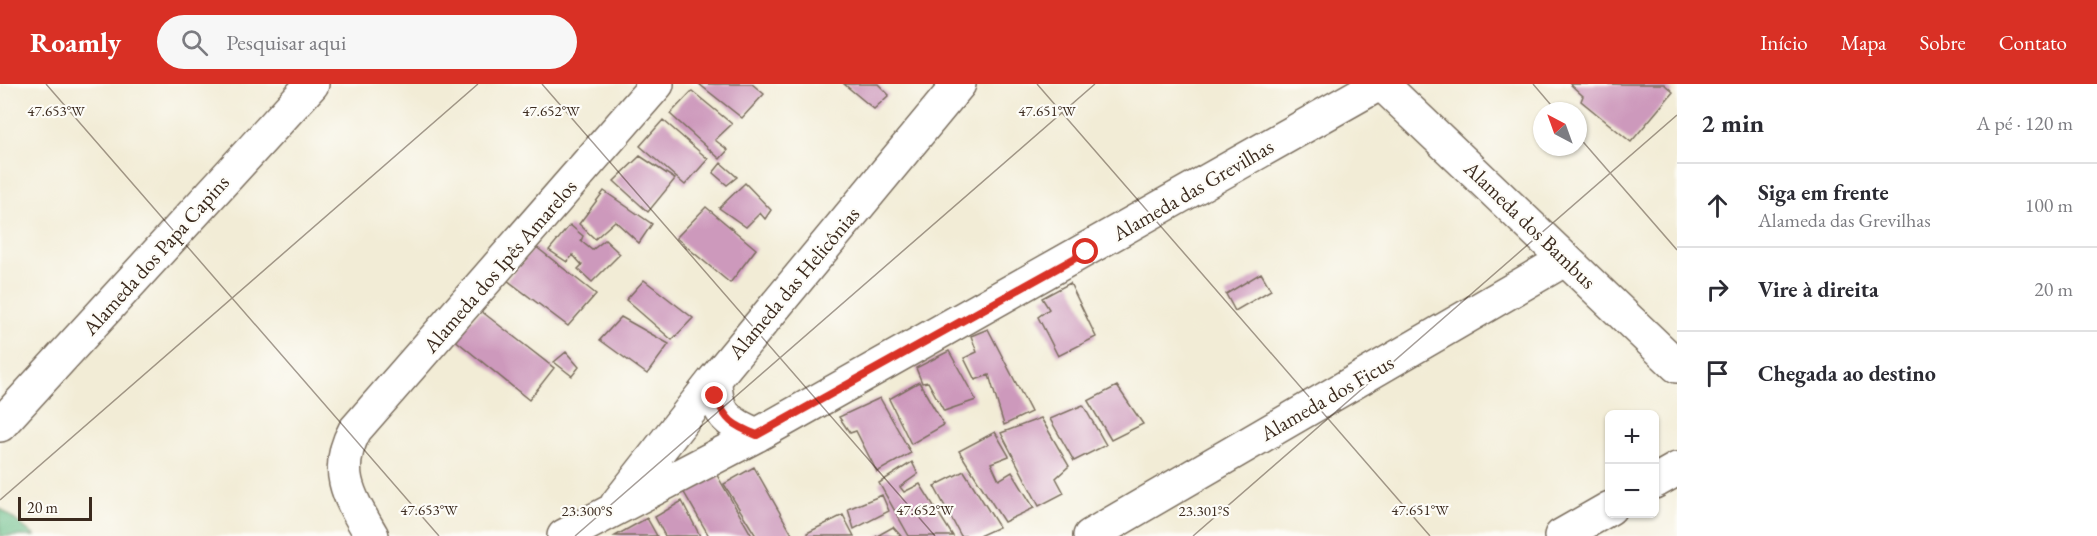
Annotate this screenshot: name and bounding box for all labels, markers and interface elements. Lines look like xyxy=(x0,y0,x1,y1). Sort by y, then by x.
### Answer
search box xyxy=(157,15,577,69)
text: Roamly xyxy=(30,24,121,60)
icon: search xyxy=(178,26,211,59)
text: Pesquisar aqui xyxy=(226,28,346,57)
text: Início xyxy=(1760,29,1808,56)
text: Mapa xyxy=(1841,29,1886,56)
text: Sobre xyxy=(1919,29,1966,56)
text: Contato xyxy=(1999,29,2067,56)
text: 47.653°W xyxy=(27,101,85,120)
text: 47.652°W xyxy=(522,101,580,120)
text: 47.651°W xyxy=(1018,101,1076,120)
north arrow xyxy=(1533,102,1587,156)
text: 2 min xyxy=(1701,106,1764,140)
text: A pé · 120 m xyxy=(1977,110,2073,136)
street label: Alameda das Grevilhas xyxy=(1107,132,1278,247)
street label: Alameda dos Bambus xyxy=(1458,154,1602,295)
street label: Alameda dos Papa Capins xyxy=(76,169,235,341)
street label: Alameda dos Ipês Amarelos xyxy=(416,173,583,359)
text: Siga em frente xyxy=(1758,178,1889,207)
icon: ahead xyxy=(1701,189,1734,222)
text: 100 m xyxy=(2025,192,2073,218)
street label: Alameda das Helicônias xyxy=(721,201,865,365)
text: Alameda das Grevilhas xyxy=(1758,207,1931,233)
route start xyxy=(1072,238,1098,264)
icon: right xyxy=(1701,273,1734,306)
text: Vire à direita xyxy=(1758,275,1879,304)
text: 20 m xyxy=(2034,276,2073,302)
street label: Alameda dos Ficus xyxy=(1254,348,1399,447)
icon: arrive xyxy=(1701,357,1734,390)
text: Chegada ao destino xyxy=(1758,359,1936,388)
route end xyxy=(701,382,727,408)
map controls xyxy=(1605,410,1659,518)
button: + xyxy=(1605,410,1659,464)
button: − xyxy=(1605,464,1659,518)
scale bar xyxy=(18,494,92,522)
text: 20 m xyxy=(27,497,58,518)
text: 47.653°W xyxy=(400,500,458,519)
text: 47.652°W xyxy=(896,500,954,519)
text: 47.651°W xyxy=(1391,500,1449,519)
text: 23.300°S xyxy=(562,501,612,520)
text: 23.301°S xyxy=(1179,501,1229,520)

